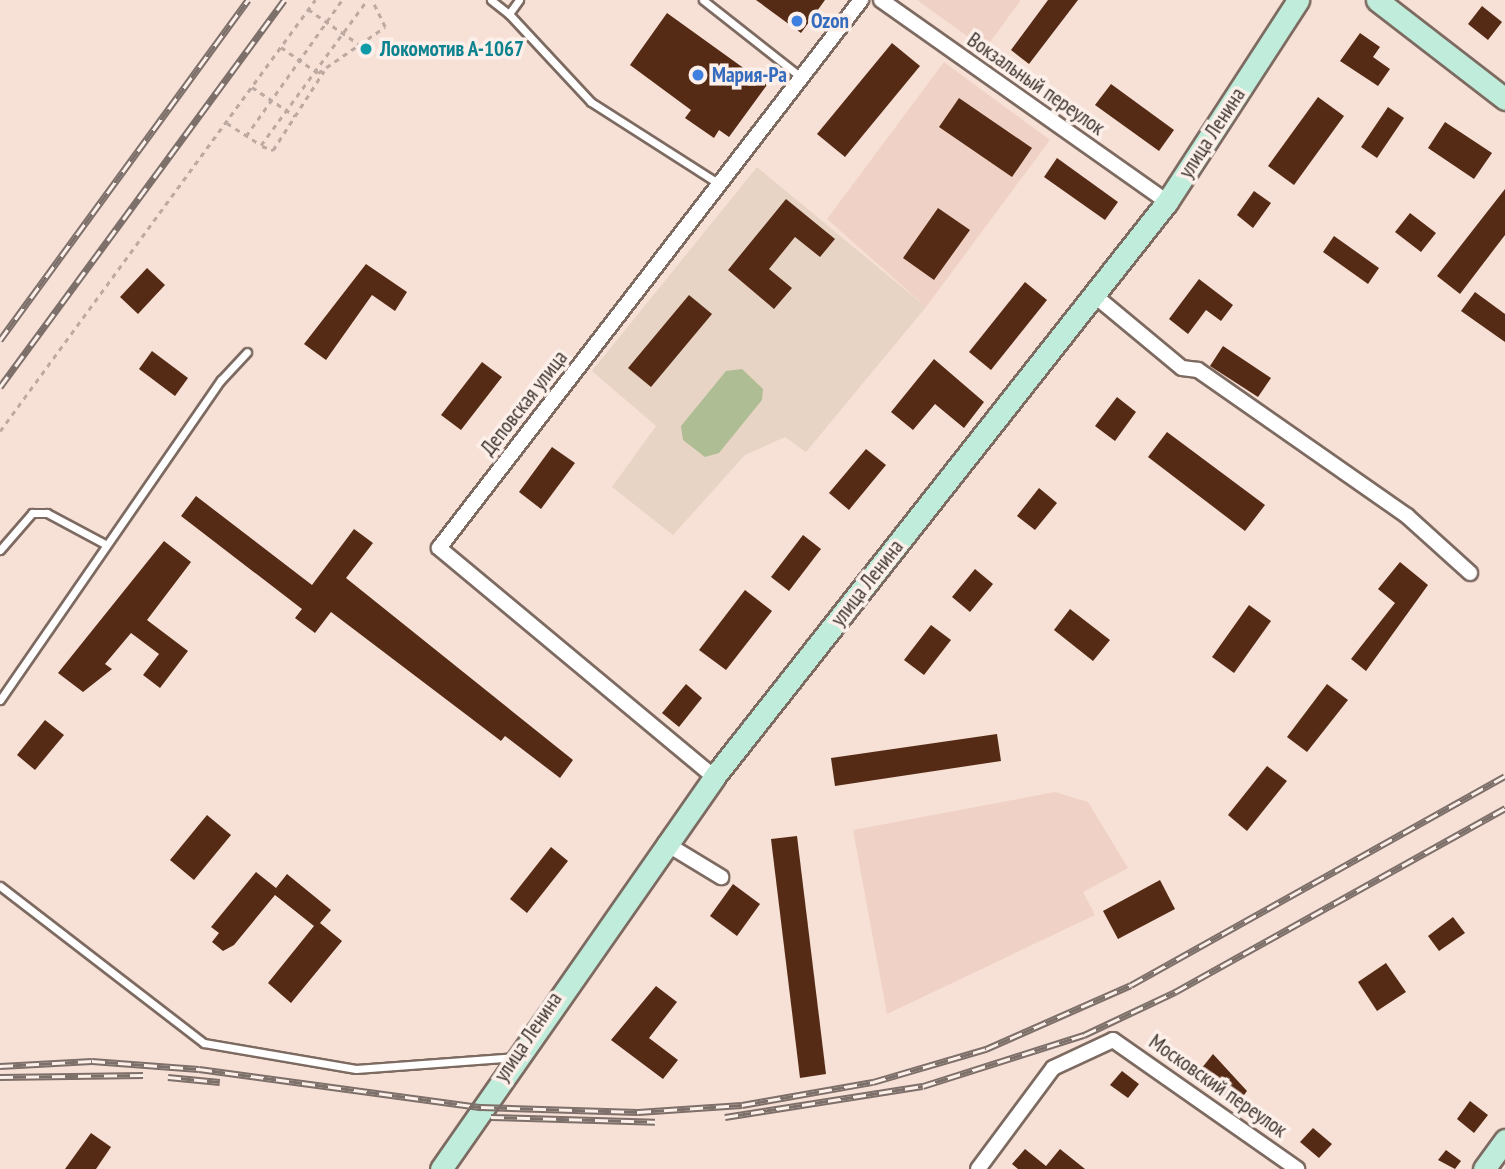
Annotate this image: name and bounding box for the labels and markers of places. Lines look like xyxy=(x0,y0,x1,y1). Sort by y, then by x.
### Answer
place label: Ozon xyxy=(811,8,849,34)
marker: Ozon xyxy=(789,13,805,29)
place label: Локомотив А-1067 xyxy=(380,36,525,62)
marker: Локомотив А-1067 xyxy=(358,41,374,57)
place label: Мария-Ра xyxy=(712,62,787,88)
marker: Мария-Ра xyxy=(690,67,706,83)

